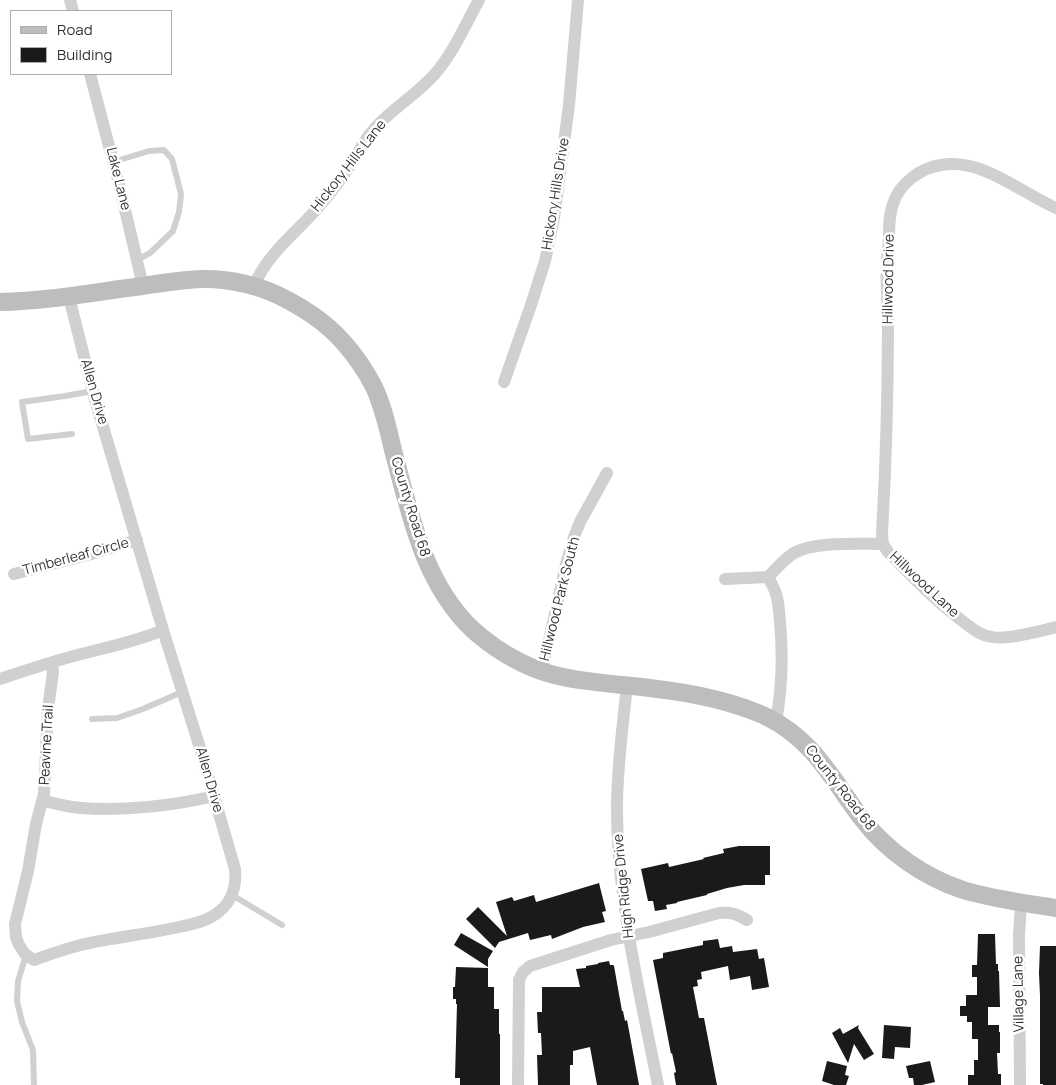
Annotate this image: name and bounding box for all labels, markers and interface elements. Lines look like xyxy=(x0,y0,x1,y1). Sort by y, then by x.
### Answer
legend xyxy=(10,10,172,75)
text: Road xyxy=(57,19,93,40)
text: Building xyxy=(57,44,112,65)
street label: Hickory Hills Lane xyxy=(308,117,390,215)
street label: Hickory Hills Drive xyxy=(539,137,573,251)
street label: Lake Lane xyxy=(102,146,134,212)
street label: Hillwood Drive xyxy=(880,234,898,324)
street label: Allen Drive xyxy=(77,357,111,427)
street label: County Road 68 xyxy=(387,455,433,559)
street label: Timberleaf Circle xyxy=(21,535,131,579)
street label: Hillwood Park South xyxy=(536,535,584,663)
street label: Hillwood Lane xyxy=(886,549,962,621)
street label: Peavine Trail xyxy=(37,704,57,786)
street label: County Road 68 xyxy=(802,742,878,834)
street label: Allen Drive xyxy=(192,745,226,815)
street label: High Ridge Drive xyxy=(610,833,638,939)
street label: Village Lane xyxy=(1010,956,1028,1032)

